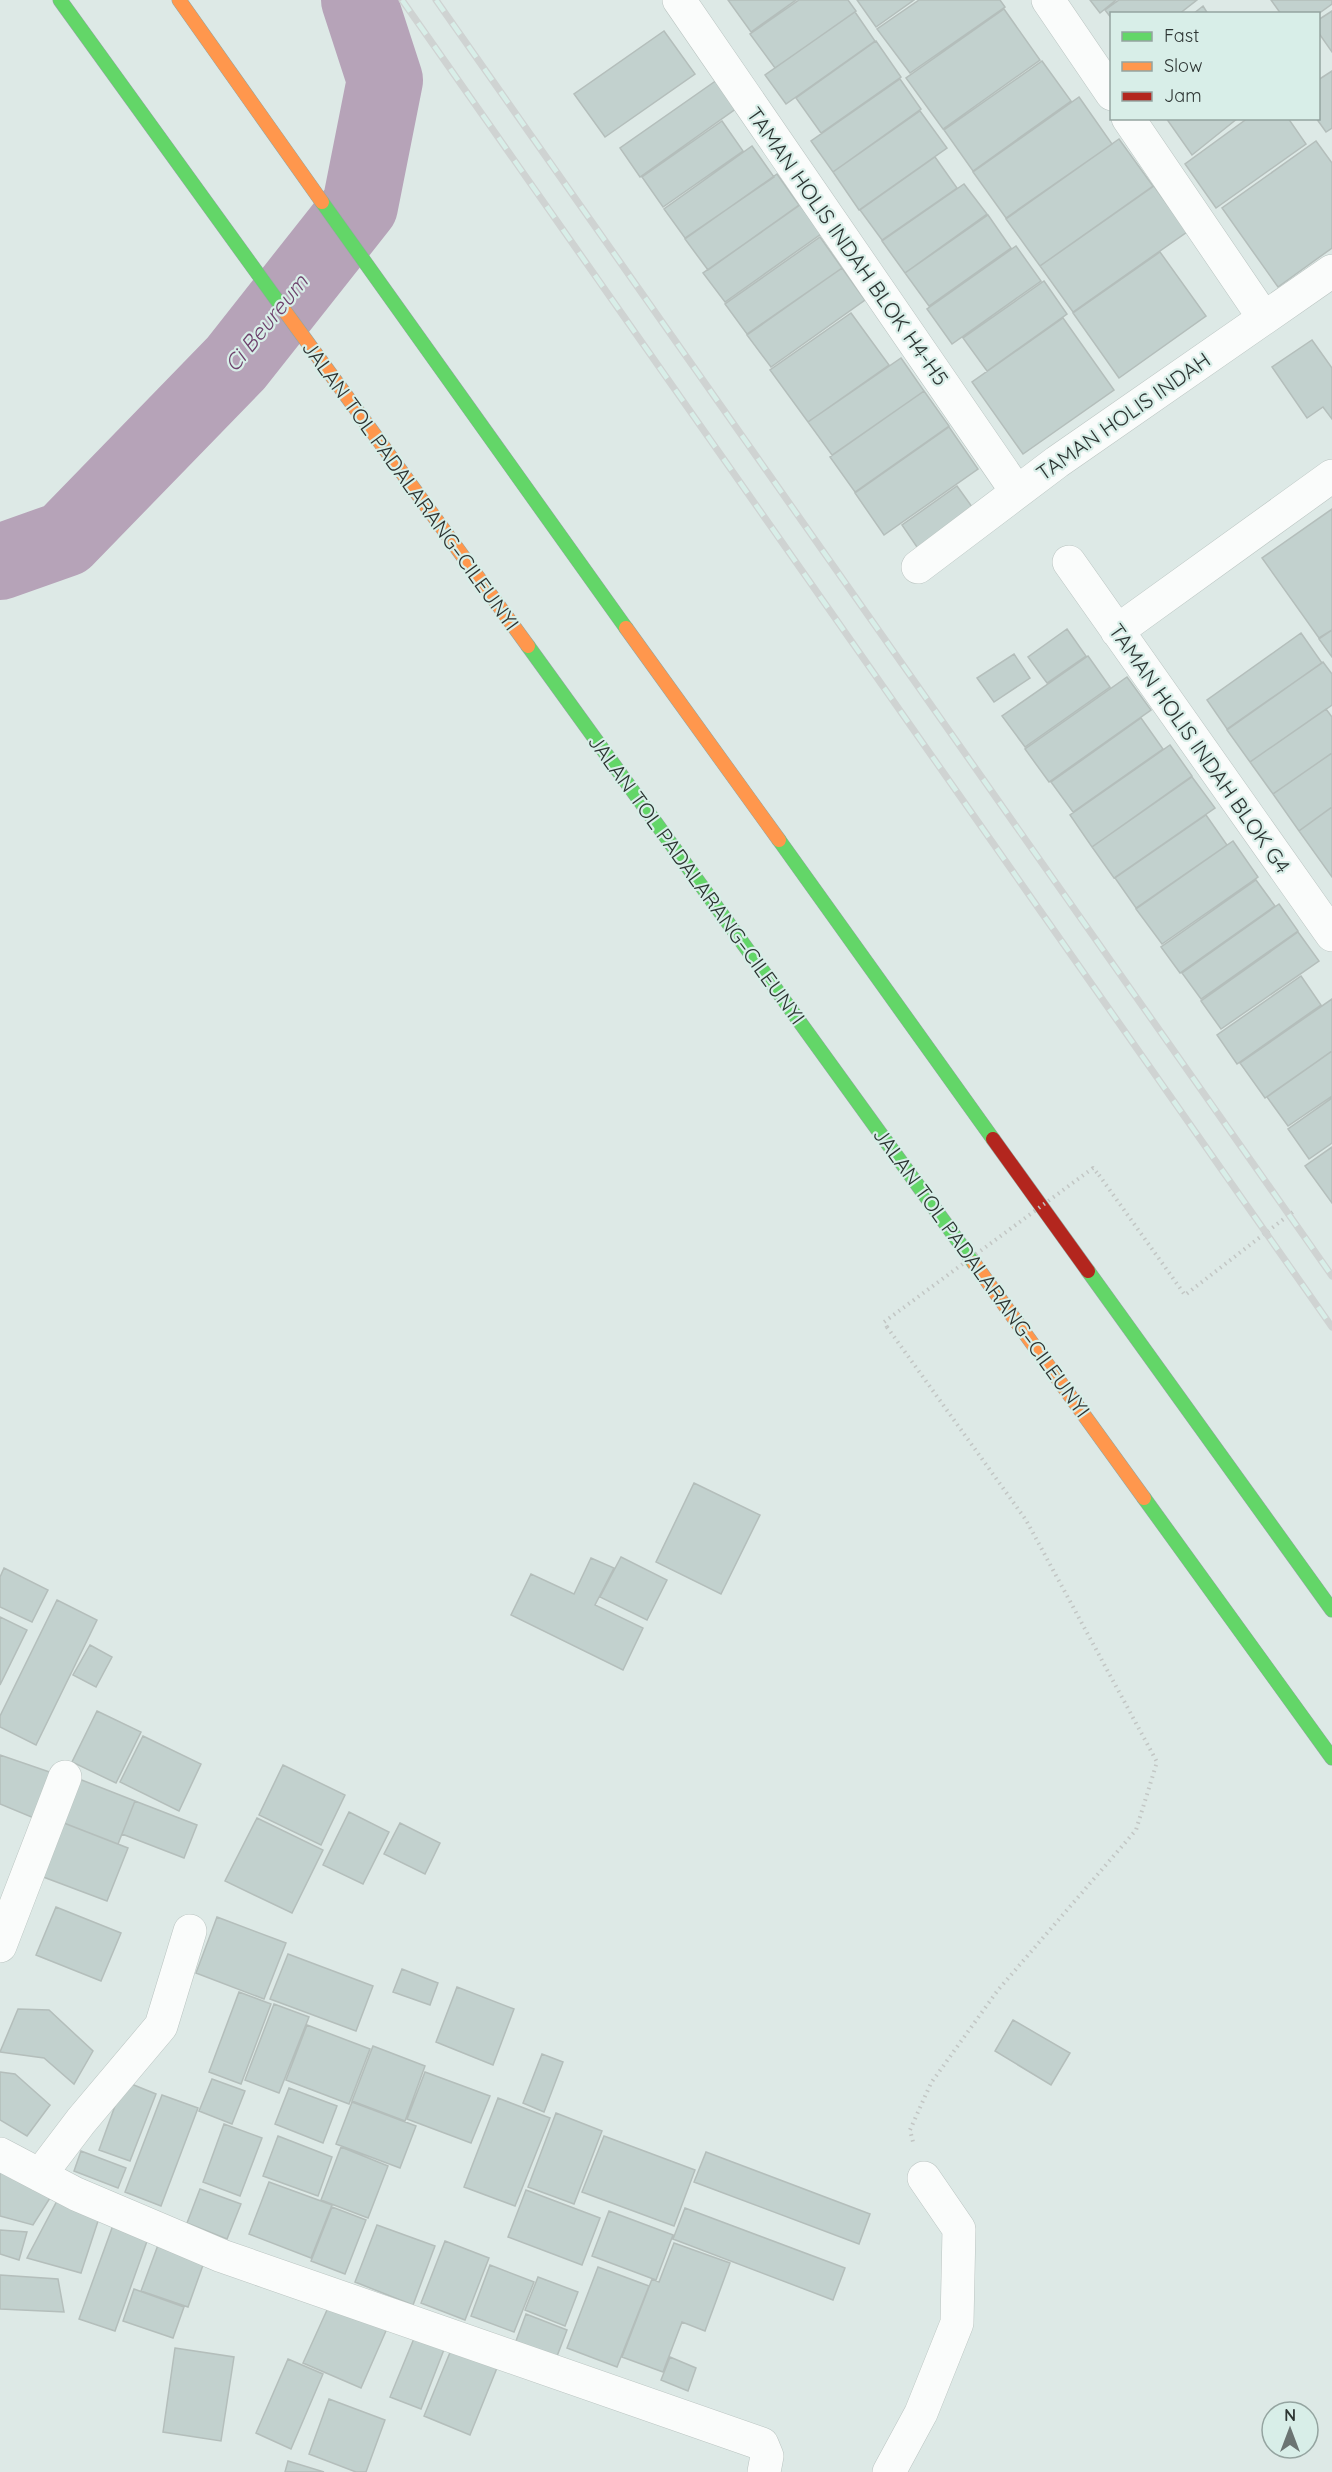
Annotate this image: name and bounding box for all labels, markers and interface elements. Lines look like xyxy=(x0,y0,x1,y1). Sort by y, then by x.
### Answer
legend xyxy=(1110,12,1320,120)
text: Fast xyxy=(1164,24,1199,47)
text: Slow xyxy=(1164,54,1202,77)
text: Jam xyxy=(1164,84,1202,107)
street label: TAMAN HOLIS INDAH BLOK H4-H5 xyxy=(742,102,954,390)
water label: Ci Beureum xyxy=(218,268,314,377)
street label: JALAN TOL PADALARANG–CILEUNYI xyxy=(297,335,525,635)
street label: TAMAN HOLIS INDAH xyxy=(1031,346,1215,486)
street label: TAMAN HOLIS INDAH BLOK G4 xyxy=(1104,618,1296,878)
street label: JALAN TOL PADALARANG–CILEUNYI xyxy=(583,729,811,1029)
street label: JALAN TOL PADALARANG–CILEUNYI xyxy=(868,1122,1096,1422)
north arrow xyxy=(1260,2400,1320,2460)
text: N xyxy=(1284,2405,1296,2425)

